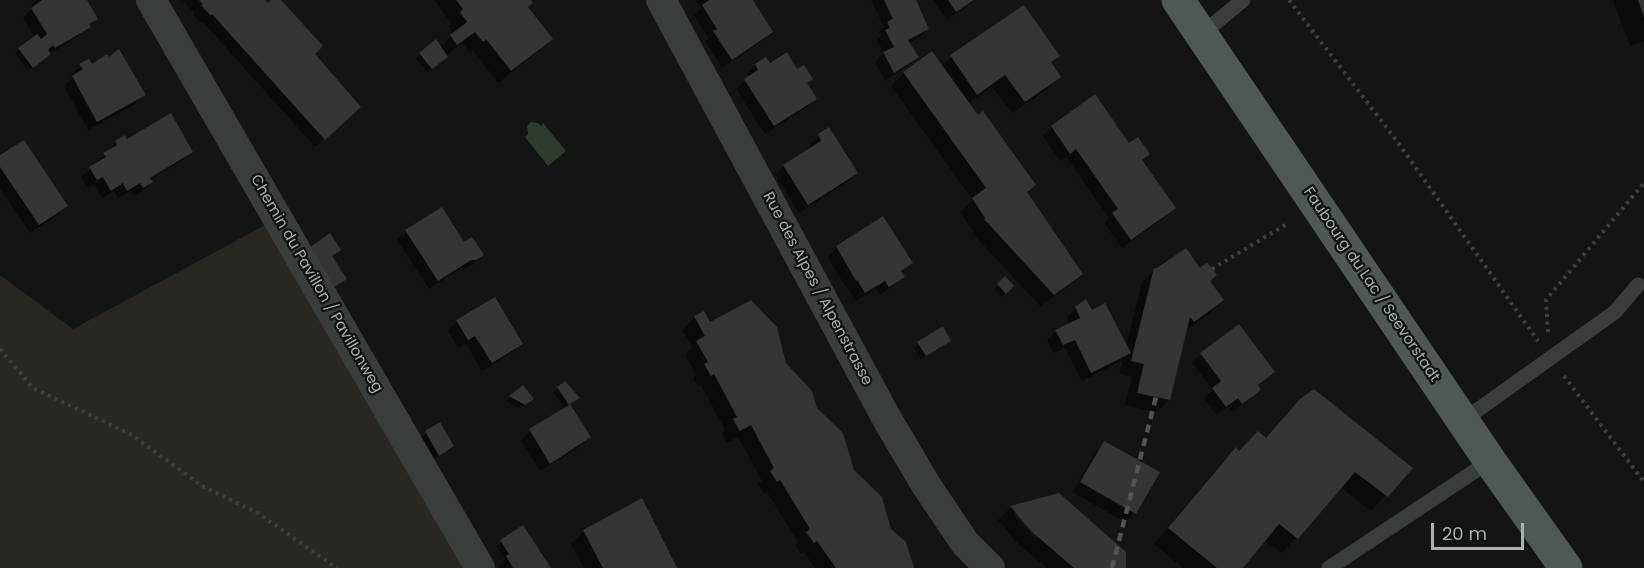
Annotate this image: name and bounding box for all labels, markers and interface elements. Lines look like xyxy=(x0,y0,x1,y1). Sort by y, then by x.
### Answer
street label: Chemin du Pavillon / Pavillonweg xyxy=(246,172,386,396)
street label: Faubourg du Lac / Seevorstadt xyxy=(1299,184,1443,386)
street label: Rue des Alpes / Alpenstrasse xyxy=(758,189,876,389)
scale bar xyxy=(1434,511,1527,549)
text: 20 m xyxy=(1442,521,1487,546)

